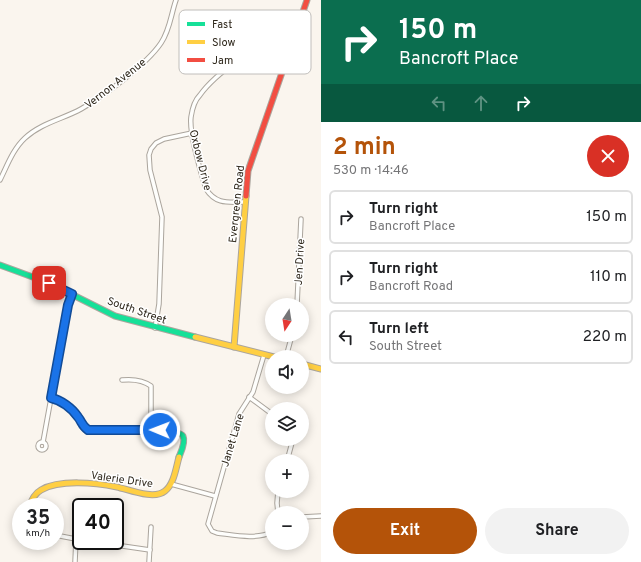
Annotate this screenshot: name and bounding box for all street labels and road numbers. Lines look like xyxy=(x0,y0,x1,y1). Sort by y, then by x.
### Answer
street label: Vernon Avenue xyxy=(82,55,149,112)
street label: Oxbow Drive xyxy=(186,128,214,192)
street label: Evergreen Road xyxy=(226,164,248,244)
street label: Jen Drive xyxy=(292,238,308,286)
street label: South Street xyxy=(105,294,168,328)
street label: Janet Lane xyxy=(218,412,248,469)
street label: Valerie Drive xyxy=(90,469,154,491)

